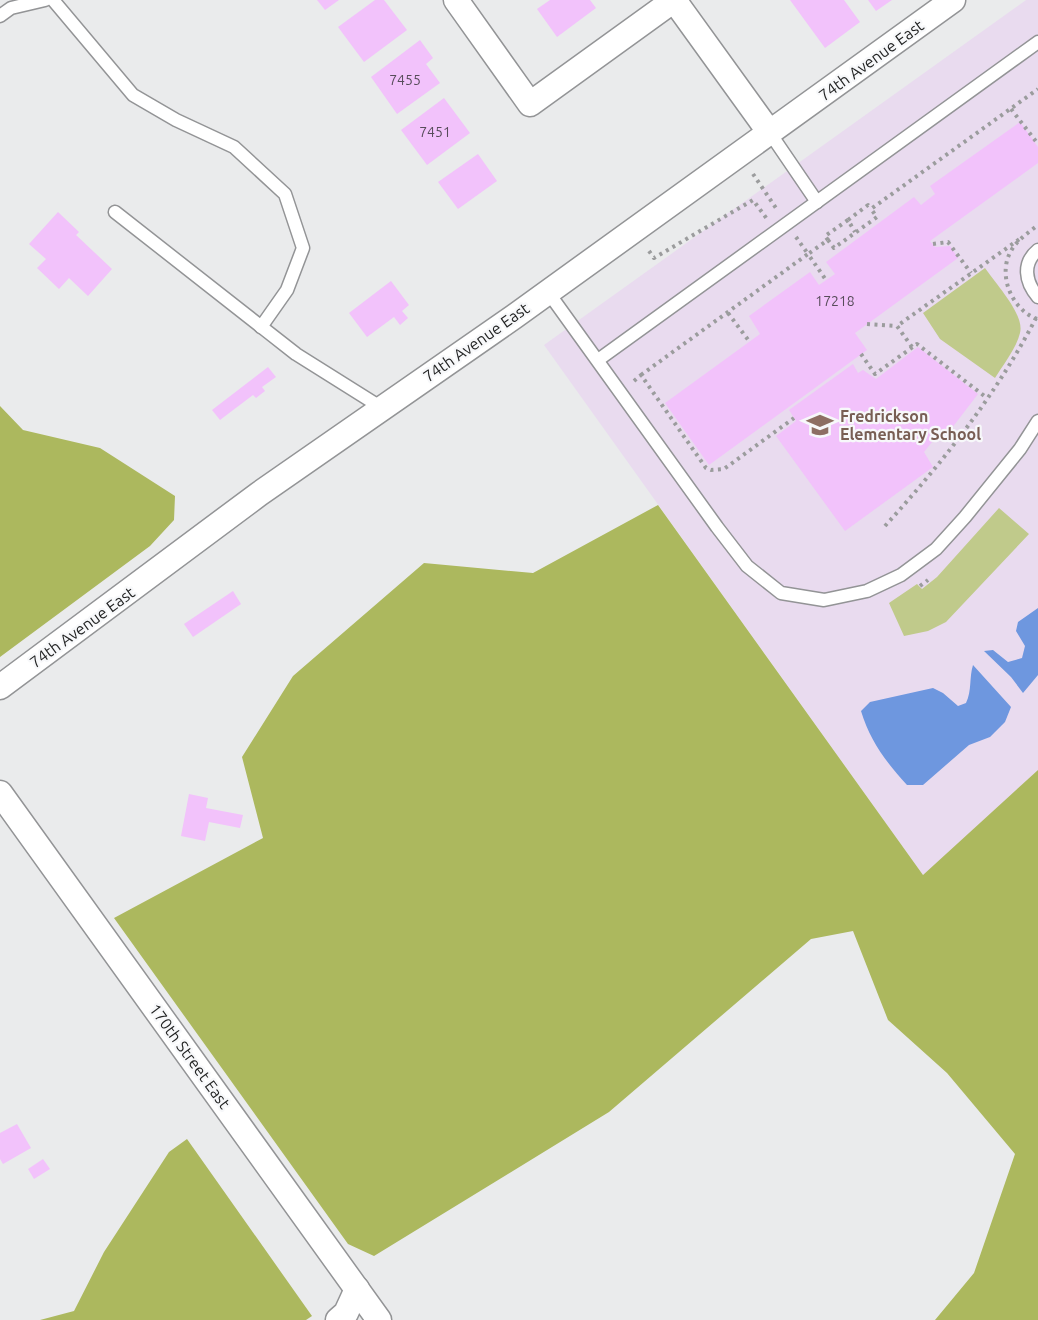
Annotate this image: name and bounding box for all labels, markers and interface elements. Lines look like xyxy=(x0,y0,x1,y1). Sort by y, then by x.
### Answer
street label: 74th Avenue East xyxy=(815,16,927,104)
house number: 7455 xyxy=(389,72,421,88)
house number: 7451 xyxy=(419,124,451,140)
house number: 17218 xyxy=(815,293,855,309)
street label: 74th Avenue East xyxy=(420,298,533,385)
place label: Fredrickson Elementary School xyxy=(840,407,981,443)
school or university icon: Fredrickson Elementary School xyxy=(805,410,835,440)
street label: 74th Avenue East xyxy=(26,583,138,671)
street label: 170th Street East xyxy=(146,1000,234,1112)

